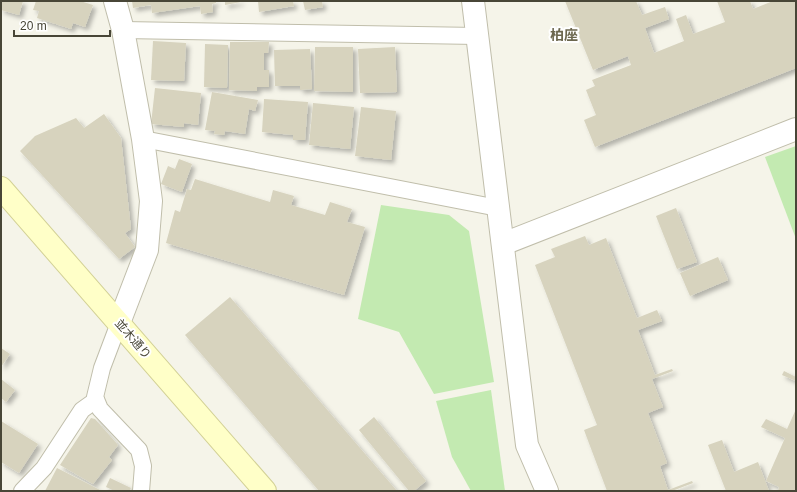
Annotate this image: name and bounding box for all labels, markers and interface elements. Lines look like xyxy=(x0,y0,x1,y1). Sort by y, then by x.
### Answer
scale bar xyxy=(14,12,110,38)
text: 20 m xyxy=(20,19,47,33)
district label: 柏座 xyxy=(550,27,578,43)
street label: 並木通り xyxy=(112,316,154,362)

